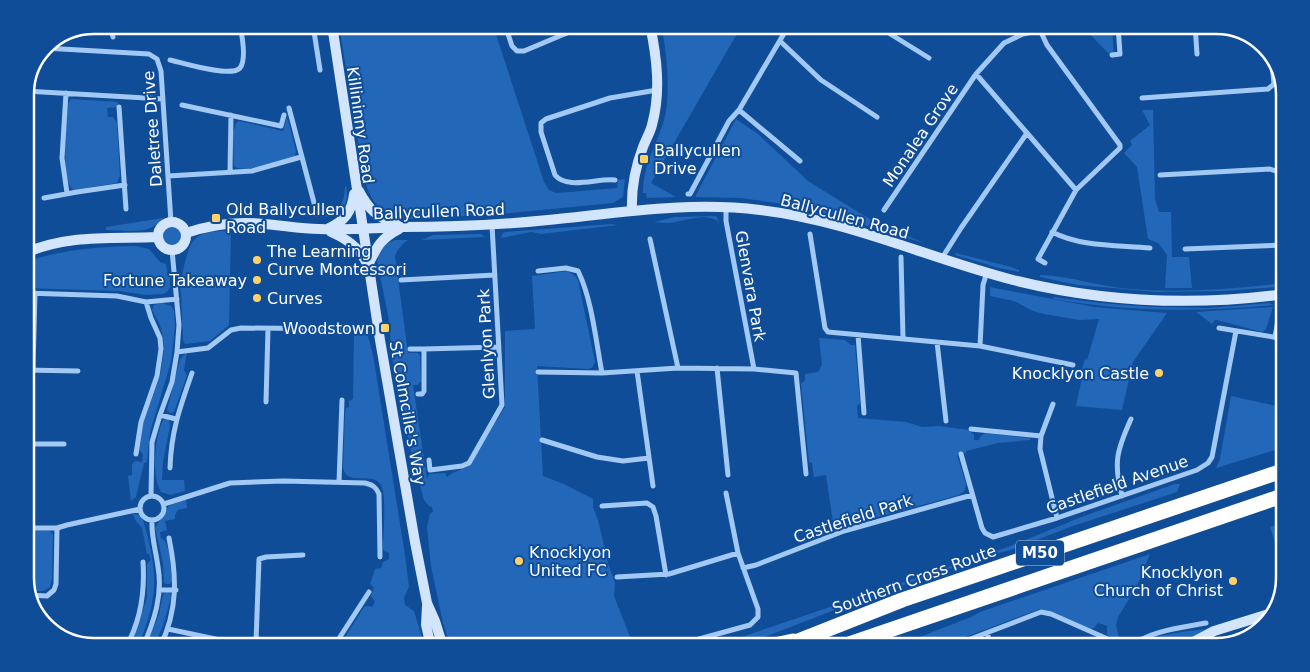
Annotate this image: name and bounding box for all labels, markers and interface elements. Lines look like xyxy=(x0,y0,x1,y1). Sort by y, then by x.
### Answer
street label: Killininny Road xyxy=(343,65,378,185)
street label: Daletree Drive xyxy=(139,70,166,188)
street label: Monalea Grove xyxy=(879,80,962,191)
place label: Ballycullen Drive xyxy=(654,141,741,178)
marker: Ballycullen Drive xyxy=(638,153,650,165)
street label: Ballycullen Road xyxy=(779,190,911,243)
place label: Old Ballycullen Road xyxy=(226,200,345,237)
street label: Ballycullen Road xyxy=(373,200,505,223)
marker: Old Ballycullen Road xyxy=(210,212,222,224)
street label: Glenvara Park xyxy=(731,229,770,344)
place label: The Learning Curve Montessori xyxy=(266,242,407,279)
marker: The Learning Curve Montessori xyxy=(251,254,263,266)
place label: Fortune Takeaway xyxy=(103,271,247,290)
marker: Fortune Takeaway xyxy=(251,274,263,286)
street label: Glenlyon Park xyxy=(474,288,499,400)
place label: Curves xyxy=(267,289,323,308)
marker: Curves xyxy=(251,292,263,304)
place label: Woodstown xyxy=(283,319,375,338)
marker: Woodstown xyxy=(379,322,391,334)
street label: St Colmcille's Way xyxy=(385,339,430,487)
place label: Knocklyon Castle xyxy=(1012,364,1149,383)
marker: Knocklyon Castle xyxy=(1153,367,1165,379)
street label: Castlefield Avenue xyxy=(1044,451,1191,518)
street label: Castlefield Park xyxy=(791,490,916,547)
road number: M50 xyxy=(1016,540,1064,566)
street label: Southern Cross Route xyxy=(830,541,999,618)
place label: Knocklyon United FC xyxy=(529,543,611,580)
marker: Knocklyon United FC xyxy=(513,555,525,567)
place label: Knocklyon Church of Christ xyxy=(1094,563,1223,600)
marker: Knocklyon Church of Christ xyxy=(1227,575,1239,587)

